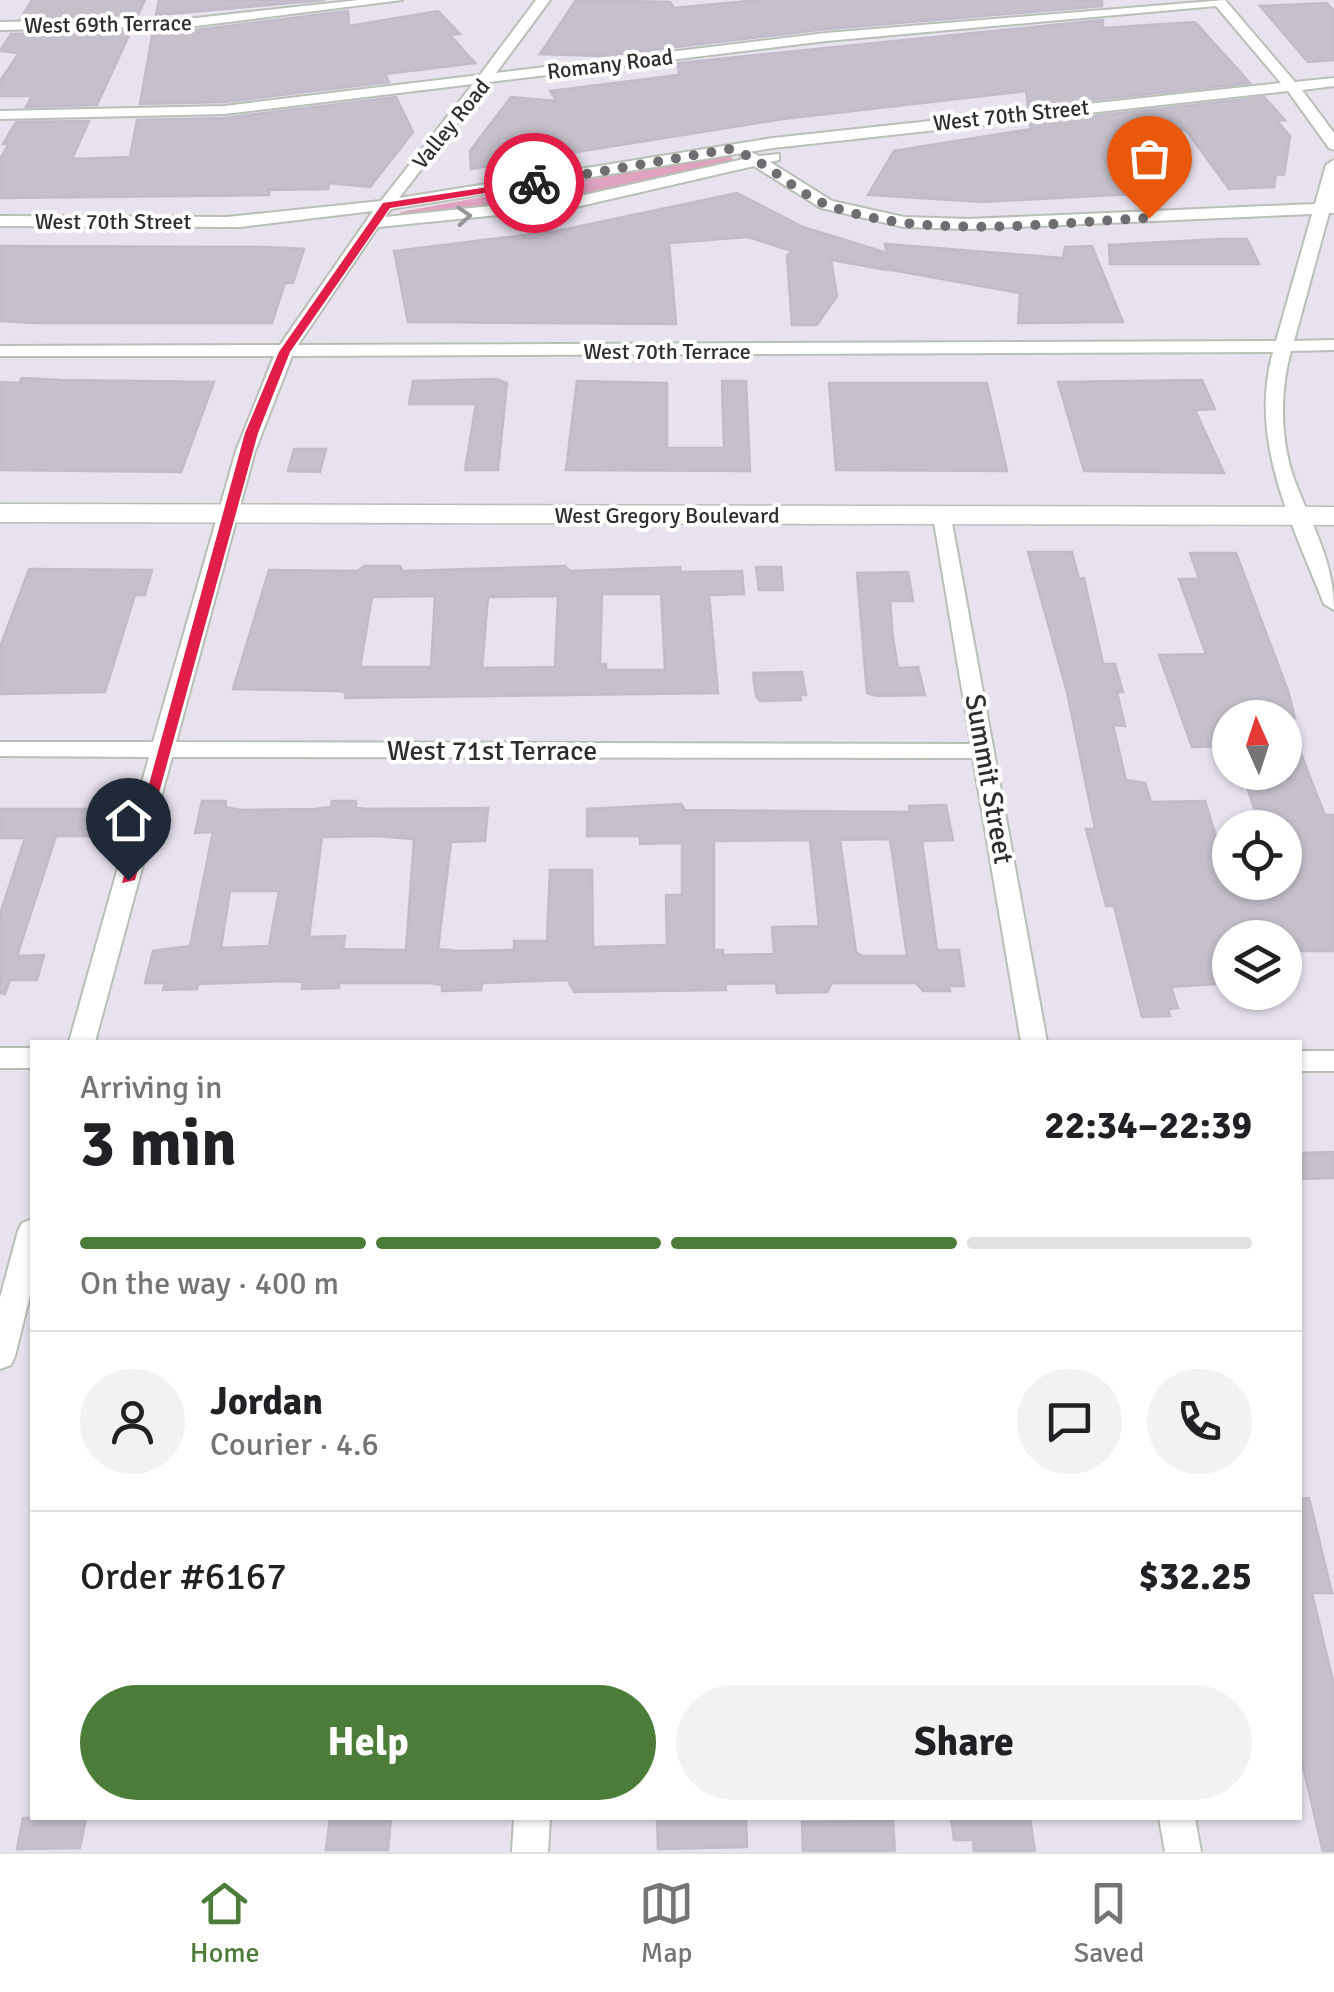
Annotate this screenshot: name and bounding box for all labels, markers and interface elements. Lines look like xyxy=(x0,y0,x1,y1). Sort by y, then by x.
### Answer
street label: West 69th Terrace xyxy=(24,9,192,39)
street label: Romany Road xyxy=(545,43,675,85)
street label: Valley Road xyxy=(406,73,496,175)
street label: West 70th Street xyxy=(932,93,1091,137)
pin xyxy=(1107,116,1192,219)
icon: bag xyxy=(1122,131,1177,186)
courier xyxy=(484,133,584,233)
icon: bike xyxy=(507,156,562,211)
one-way arrow xyxy=(456,206,472,228)
street label: West 70th Street xyxy=(35,208,192,235)
street label: West 70th Terrace xyxy=(583,338,751,365)
street label: West Gregory Boulevard xyxy=(554,502,780,529)
street label: Summit Street xyxy=(957,691,1021,867)
north arrow xyxy=(1212,700,1302,790)
map controls xyxy=(1212,700,1302,1010)
street label: West 71st Terrace xyxy=(387,734,597,768)
pin xyxy=(86,778,171,881)
icon: home xyxy=(101,793,156,848)
button: locate xyxy=(1212,810,1302,900)
button: layers xyxy=(1212,920,1302,1010)
text: Arriving in xyxy=(80,1068,222,1107)
text: 22:34–22:39 xyxy=(1044,1102,1252,1149)
text: 3 min xyxy=(80,1104,237,1184)
text: On the way · 400 m xyxy=(80,1264,339,1303)
button: person xyxy=(80,1369,185,1474)
button: chat xyxy=(1017,1369,1122,1474)
button: phone xyxy=(1147,1369,1252,1474)
text: Jordan xyxy=(210,1378,323,1425)
text: Courier · 4.6 xyxy=(210,1425,379,1464)
text: Order #6167 xyxy=(80,1553,287,1600)
text: $32.25 xyxy=(1139,1553,1252,1600)
button: Help xyxy=(80,1685,656,1800)
button: Share xyxy=(676,1685,1252,1800)
tab: Home xyxy=(190,1876,260,1970)
tab: Map xyxy=(639,1876,694,1970)
tab: Saved xyxy=(1074,1876,1144,1970)

